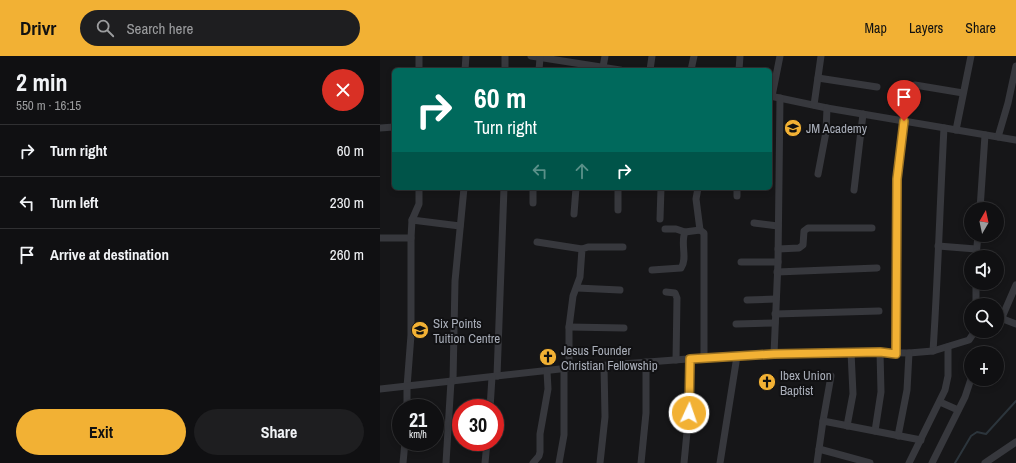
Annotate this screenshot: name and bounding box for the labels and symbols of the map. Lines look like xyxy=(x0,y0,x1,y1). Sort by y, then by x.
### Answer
pin xyxy=(887,80,921,121)
school or university icon: JM Academy xyxy=(783,118,803,138)
place label: JM Academy xyxy=(806,120,868,137)
north arrow xyxy=(964,202,1004,242)
place label: Six Points Tuition Centre xyxy=(433,315,500,347)
school or university icon: Six Points Tuition Centre xyxy=(410,320,430,340)
place label: Jesus Founder Christian Fellowship xyxy=(561,342,658,374)
church icon: Jesus Founder Christian Fellowship xyxy=(538,347,558,367)
place label: Ibex Union Baptist xyxy=(780,367,832,399)
church icon: Ibex Union Baptist xyxy=(757,372,777,392)
position arrow xyxy=(668,392,710,434)
speed limit sign: 30 xyxy=(452,399,504,451)

